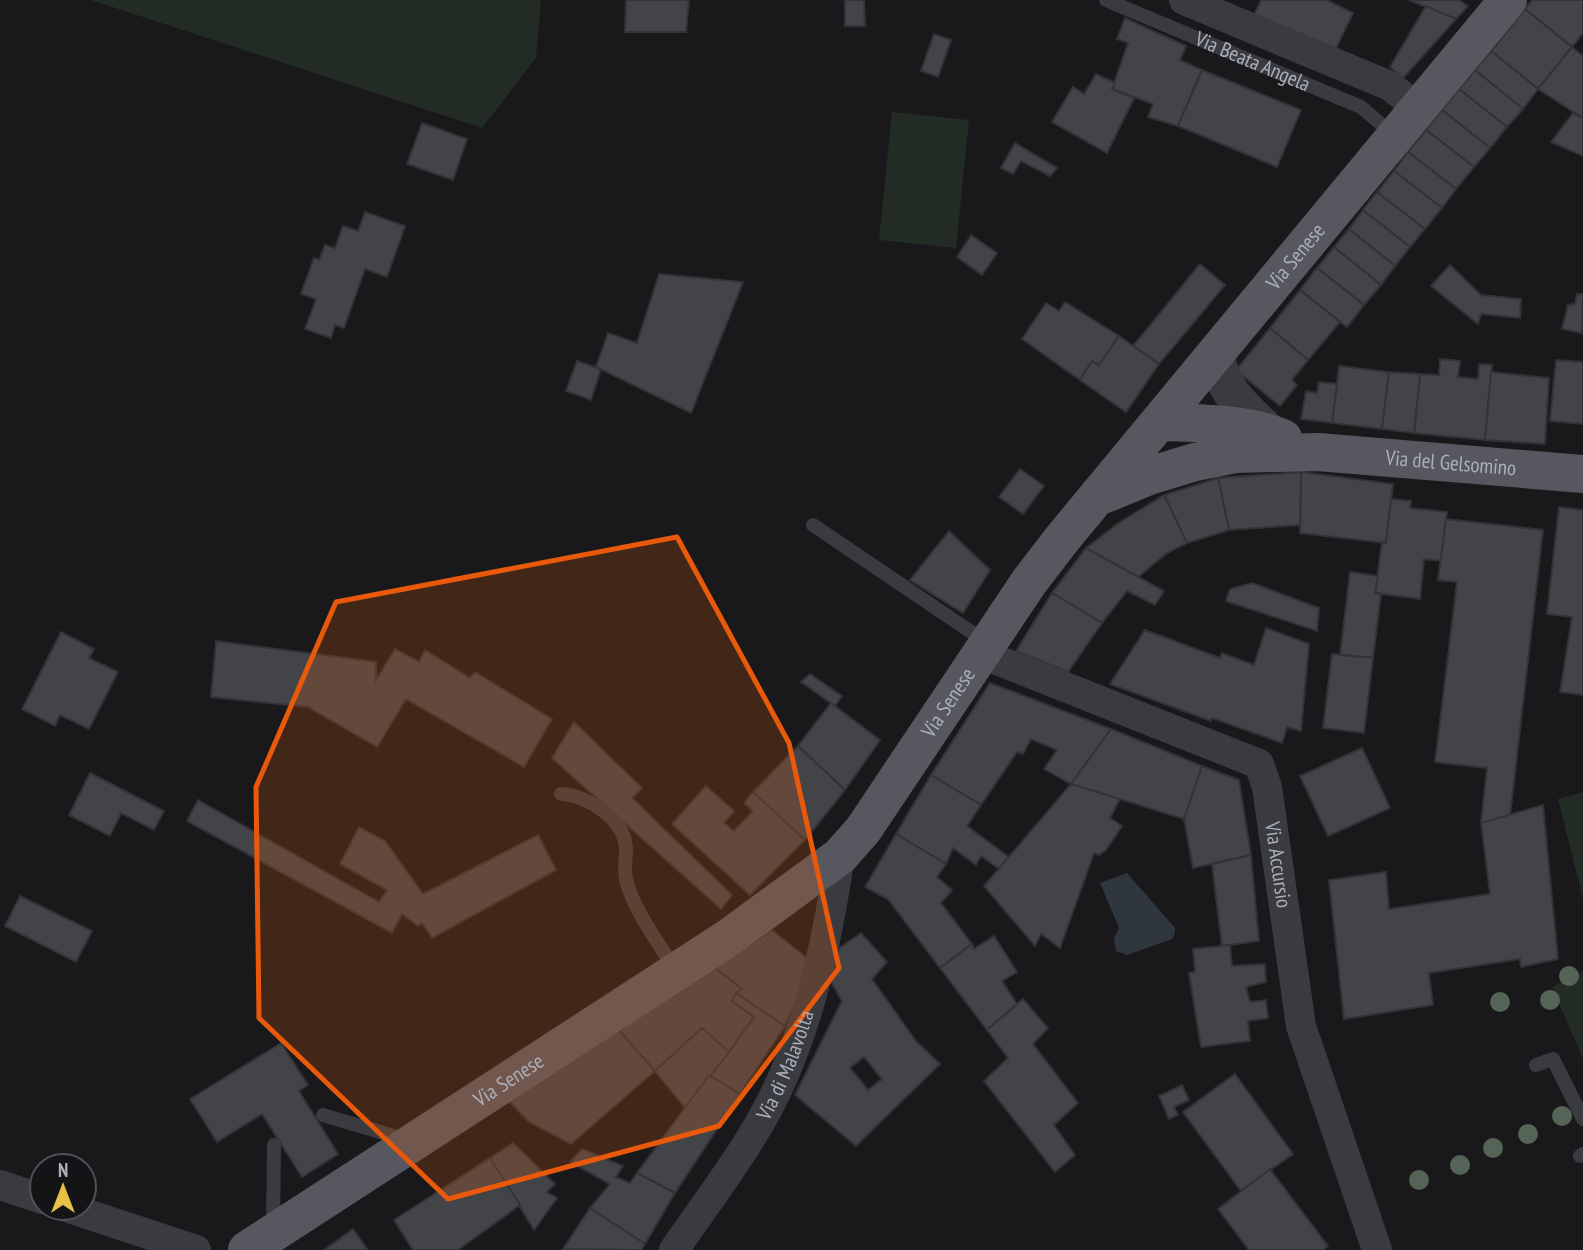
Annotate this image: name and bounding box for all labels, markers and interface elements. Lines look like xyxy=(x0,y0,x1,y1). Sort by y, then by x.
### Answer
street label: Via Beata Angela xyxy=(1190,25,1315,97)
street label: Via Senese xyxy=(1259,217,1331,296)
street label: Via del Gelsomino xyxy=(1384,444,1517,481)
street label: Via Senese xyxy=(914,662,981,743)
street label: Via Accursio xyxy=(1259,819,1298,909)
street label: Via di Malavolta xyxy=(750,1007,820,1126)
street label: Via Senese xyxy=(467,1047,549,1113)
north arrow xyxy=(28,1152,98,1222)
text: N xyxy=(58,1158,68,1182)

